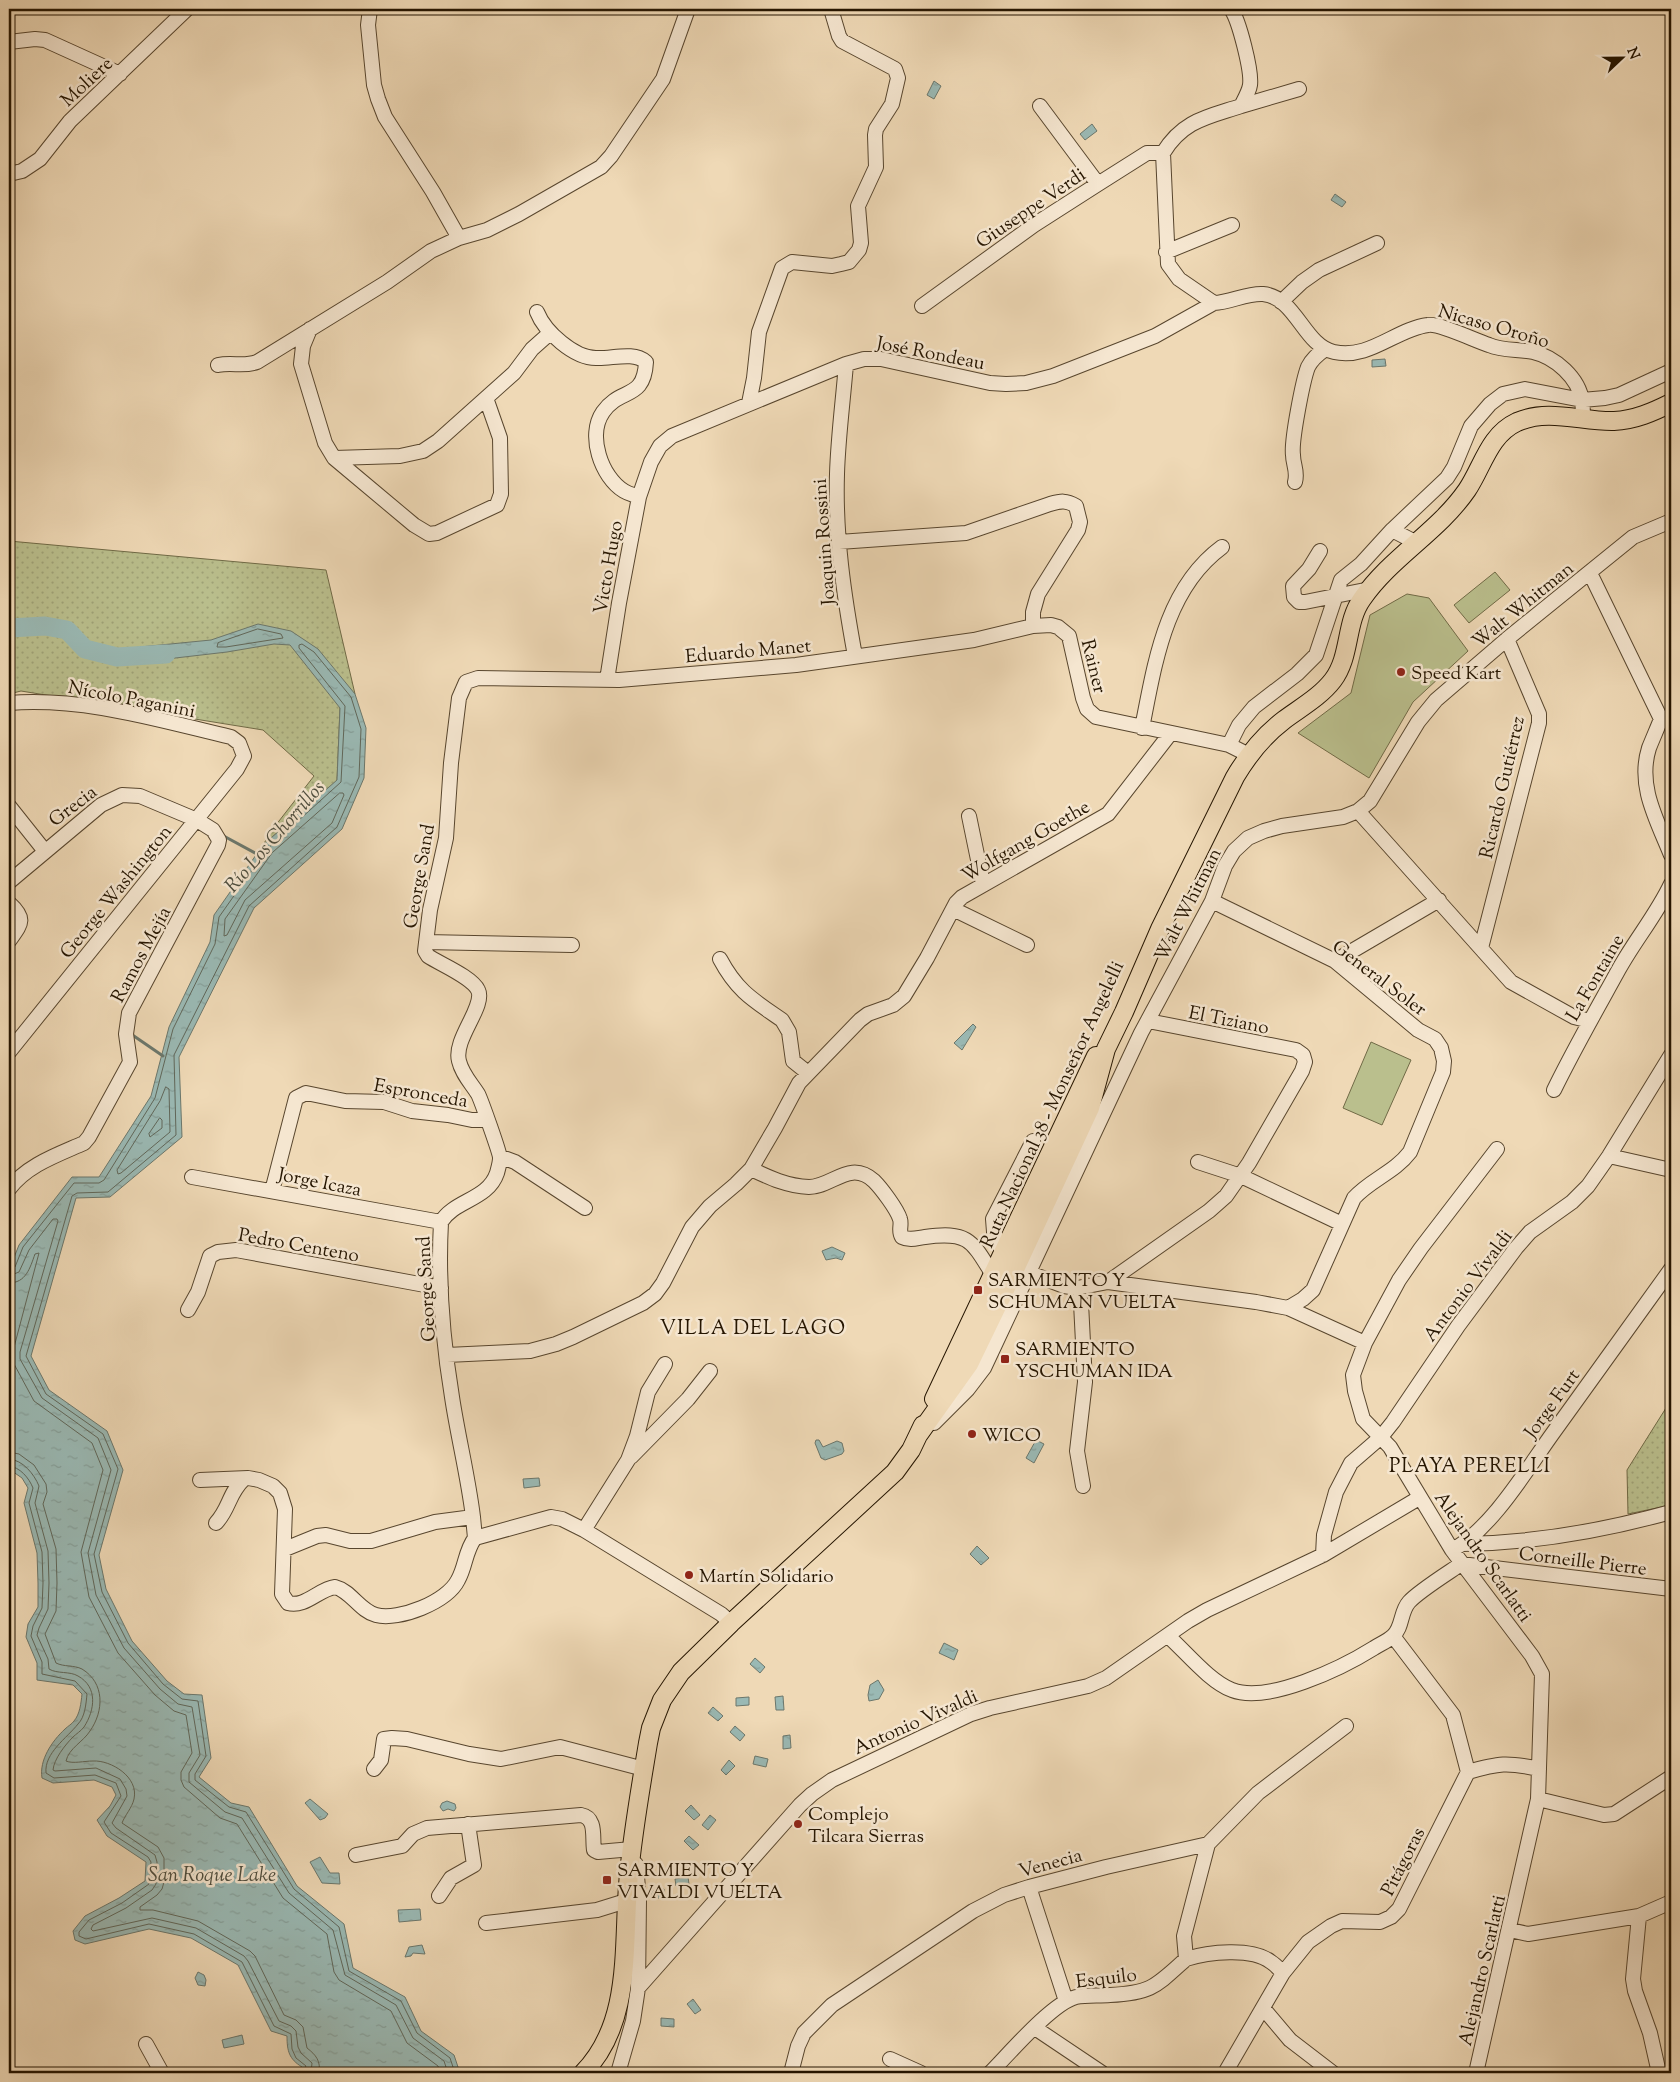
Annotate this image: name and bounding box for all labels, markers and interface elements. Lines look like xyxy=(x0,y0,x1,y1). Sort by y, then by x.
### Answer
north arrow xyxy=(1598,32,1648,82)
text: N xyxy=(1621,45,1644,63)
street label: Moliere xyxy=(55,51,120,114)
street label: Giuseppe Verdi xyxy=(971,162,1092,256)
street label: Nicaso Oroño xyxy=(1434,299,1552,356)
street label: José Rondeau xyxy=(873,331,987,378)
street label: Joaquin Rossini xyxy=(808,478,843,607)
street label: Victo Hugo xyxy=(588,519,631,616)
street label: Walt Whitman xyxy=(1467,556,1580,656)
street label: Eduardo Manet xyxy=(684,634,813,671)
street label: Rainer xyxy=(1073,637,1112,696)
place label: Speed Kart xyxy=(1411,661,1502,688)
marker: Speed Kart xyxy=(1395,666,1407,678)
street label: Nícolo Paganini xyxy=(66,675,197,726)
street label: Ricardo Gutiérrez xyxy=(1474,714,1533,862)
water label: Río Los Chorrillos xyxy=(219,775,333,900)
street label: Grecia xyxy=(44,780,103,834)
street label: Wolfgang Goethe xyxy=(957,794,1096,890)
street label: George Washington xyxy=(54,820,179,965)
street label: George Sand xyxy=(398,822,443,931)
street label: Walt Whitman xyxy=(1149,844,1229,967)
street label: Ramos Mejía xyxy=(106,902,179,1008)
street label: La Fontaine xyxy=(1560,930,1632,1027)
street label: General Soler xyxy=(1326,934,1431,1024)
street label: Ruta Nacional 38 - Monseñor Angelelli xyxy=(975,957,1132,1253)
street label: El Tiziano xyxy=(1186,1000,1271,1042)
street label: Espronceda xyxy=(371,1073,470,1116)
street label: Jorge Icaza xyxy=(274,1162,364,1205)
street label: Pedro Centeno xyxy=(236,1223,361,1270)
street label: Antonio Vivaldi xyxy=(1418,1225,1520,1348)
street label: George Sand xyxy=(411,1235,444,1342)
place label: SARMIENTO Y SCHUMAN VUELTA xyxy=(988,1268,1177,1317)
marker: SARMIENTO Y SCHUMAN VUELTA xyxy=(972,1284,984,1296)
district label: VILLA DEL LAGO xyxy=(660,1315,846,1344)
place label: SARMIENTO YSCHUMAN IDA xyxy=(1015,1337,1174,1386)
marker: SARMIENTO YSCHUMAN IDA xyxy=(999,1353,1011,1365)
street label: Jorge Furt xyxy=(1518,1364,1588,1446)
place label: WICO xyxy=(982,1423,1041,1450)
marker: WICO xyxy=(966,1428,978,1440)
district label: PLAYA PERELLI xyxy=(1389,1453,1551,1482)
street label: Alejandro Scarlatti xyxy=(1427,1487,1537,1628)
street label: Corneille Pierre xyxy=(1517,1541,1648,1584)
place label: Martín Solidario xyxy=(699,1564,834,1591)
marker: Martín Solidario xyxy=(683,1569,695,1581)
street label: Antonio Vivaldi xyxy=(849,1684,983,1763)
place label: Complejo Tilcara Sierras xyxy=(808,1802,924,1851)
marker: Complejo Tilcara Sierras xyxy=(792,1818,804,1830)
street label: Pitágoras xyxy=(1375,1823,1433,1901)
street label: Venecia xyxy=(1016,1843,1086,1886)
place label: SARMIENTO Y VIVALDI VUELTA xyxy=(617,1858,783,1907)
water label: San Roque Lake xyxy=(148,1862,276,1891)
marker: SARMIENTO Y VIVALDI VUELTA xyxy=(601,1874,613,1886)
street label: Alejandro Scarlatti xyxy=(1453,1892,1514,2049)
street label: Esquilo xyxy=(1074,1962,1138,1997)

